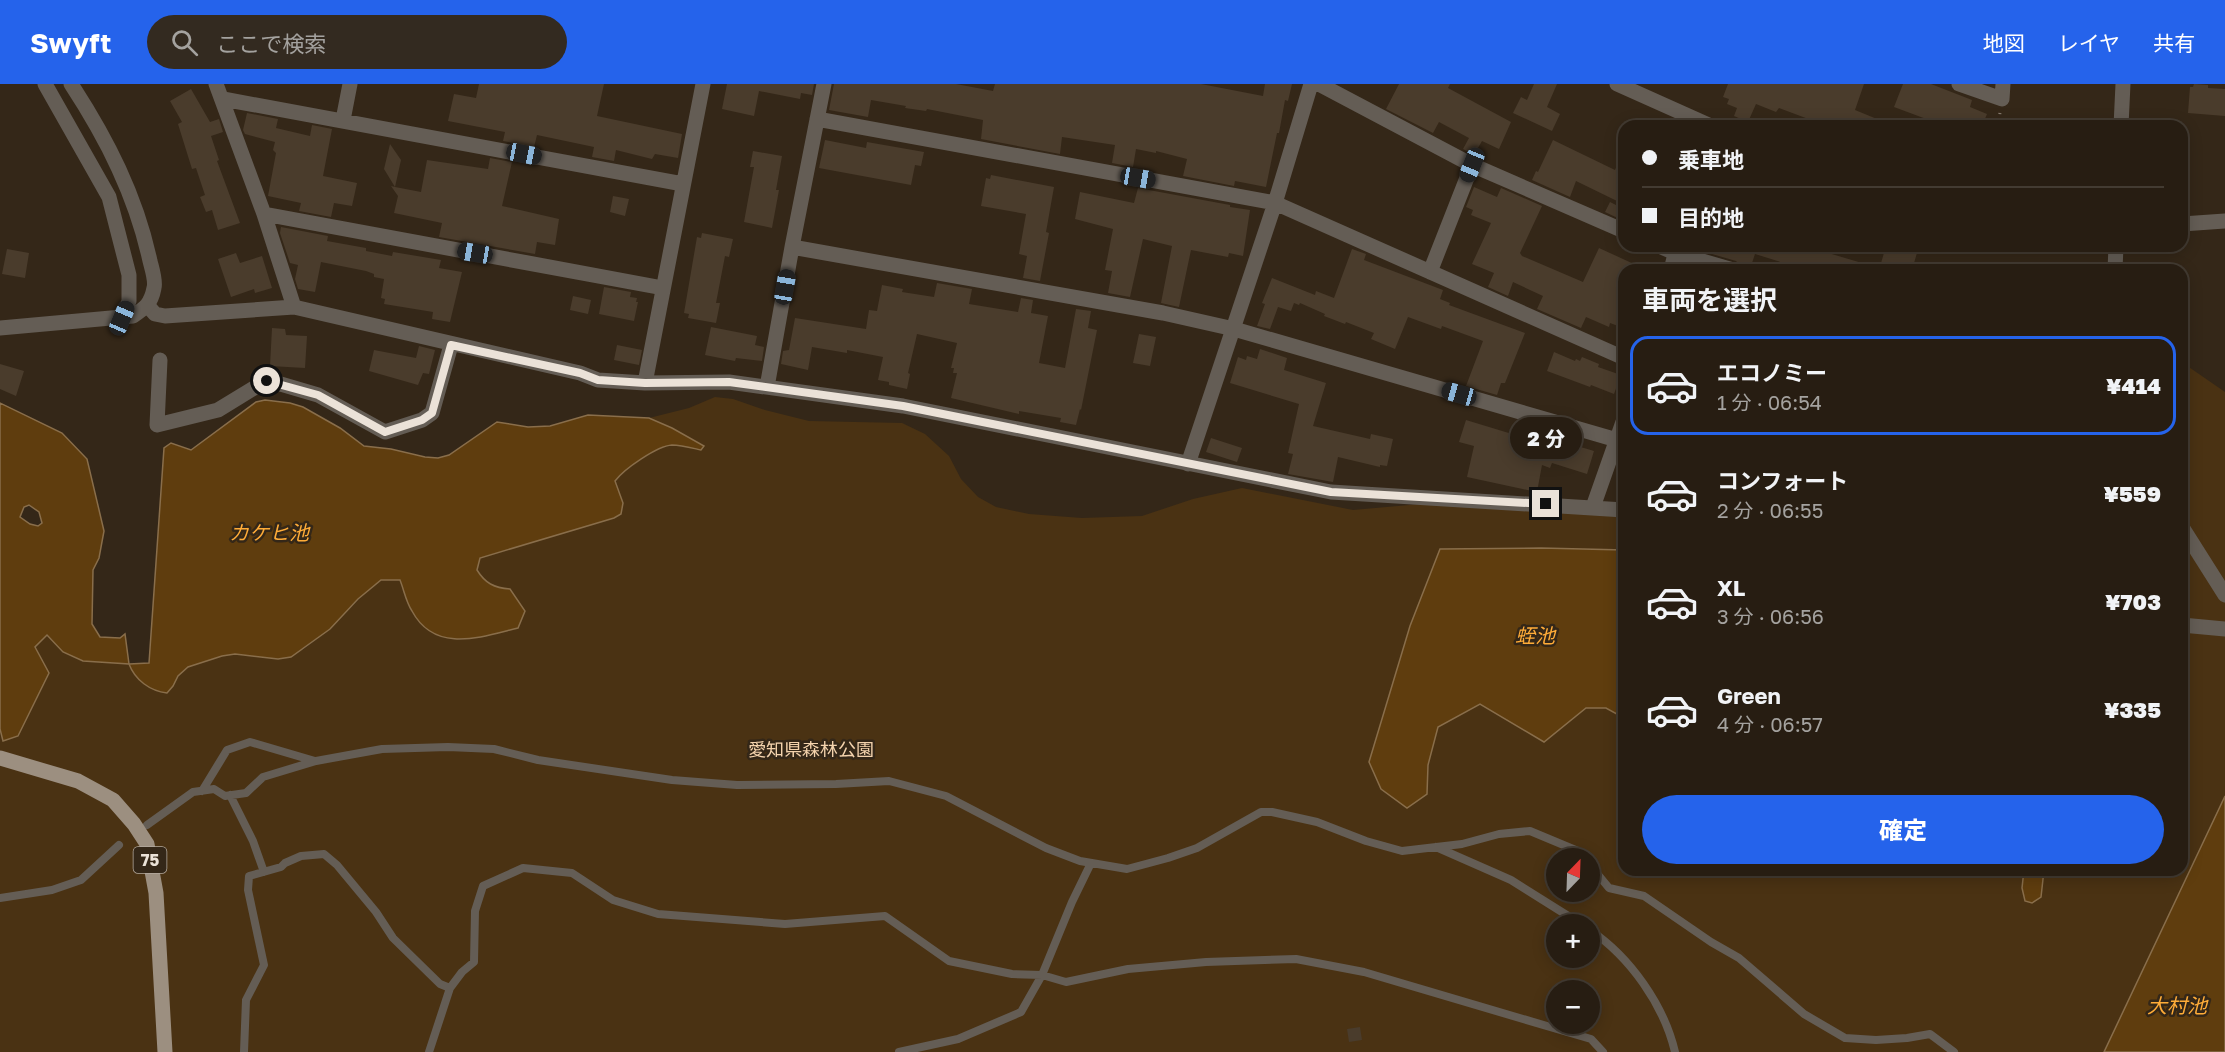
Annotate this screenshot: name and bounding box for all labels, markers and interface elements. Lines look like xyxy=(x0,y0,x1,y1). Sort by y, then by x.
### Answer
search box xyxy=(147,15,567,69)
text: Swyft xyxy=(30,26,111,59)
icon: search xyxy=(168,26,201,59)
text: ここで検索 xyxy=(216,30,326,57)
text: 地図 xyxy=(1983,30,2025,56)
text: レイヤ xyxy=(2058,30,2120,56)
text: 共有 xyxy=(2153,30,2195,56)
car xyxy=(505,142,543,166)
car xyxy=(1457,145,1487,185)
text: 乗車地 xyxy=(1678,146,1744,173)
car xyxy=(1119,166,1157,190)
text: 目的地 xyxy=(1678,204,1744,231)
car xyxy=(456,241,494,265)
car xyxy=(773,268,797,306)
text: 車両を選択 xyxy=(1642,284,1777,316)
car xyxy=(107,298,137,338)
icon: car xyxy=(1645,359,1699,413)
text: エコノミー xyxy=(1717,359,1827,386)
route start xyxy=(253,367,280,394)
text: ¥414 xyxy=(2106,372,2161,399)
car xyxy=(1439,380,1479,408)
text: 1 分 · 06:54 xyxy=(1717,390,1822,414)
callout: 2 分 xyxy=(1510,417,1582,459)
text: 2 分 xyxy=(1527,426,1565,450)
icon: car xyxy=(1645,467,1699,521)
text: コンフォート xyxy=(1717,467,1848,494)
text: ¥559 xyxy=(2103,480,2161,507)
route end xyxy=(1532,490,1559,517)
text: 2 分 · 06:55 xyxy=(1717,498,1823,522)
water label: カケヒ池 xyxy=(229,520,311,544)
text: XL xyxy=(1717,574,1745,601)
icon: car xyxy=(1645,575,1699,629)
text: ¥703 xyxy=(2105,588,2161,615)
text: 3 分 · 06:56 xyxy=(1717,604,1824,628)
water label: 蛭池 xyxy=(1515,623,1557,647)
text: Green xyxy=(1717,682,1781,709)
icon: car xyxy=(1645,683,1699,737)
text: ¥335 xyxy=(2104,696,2161,723)
text: 4 分 · 06:57 xyxy=(1717,712,1823,736)
park label: 愛知県森林公園 xyxy=(748,738,874,760)
button: 確定 xyxy=(1642,795,2164,864)
road number: 75 xyxy=(134,847,166,873)
north arrow xyxy=(1546,848,1600,902)
map controls xyxy=(1546,848,1600,1034)
button: + xyxy=(1546,914,1600,968)
button: − xyxy=(1546,980,1600,1034)
water label: 大村池 xyxy=(2147,993,2209,1017)

